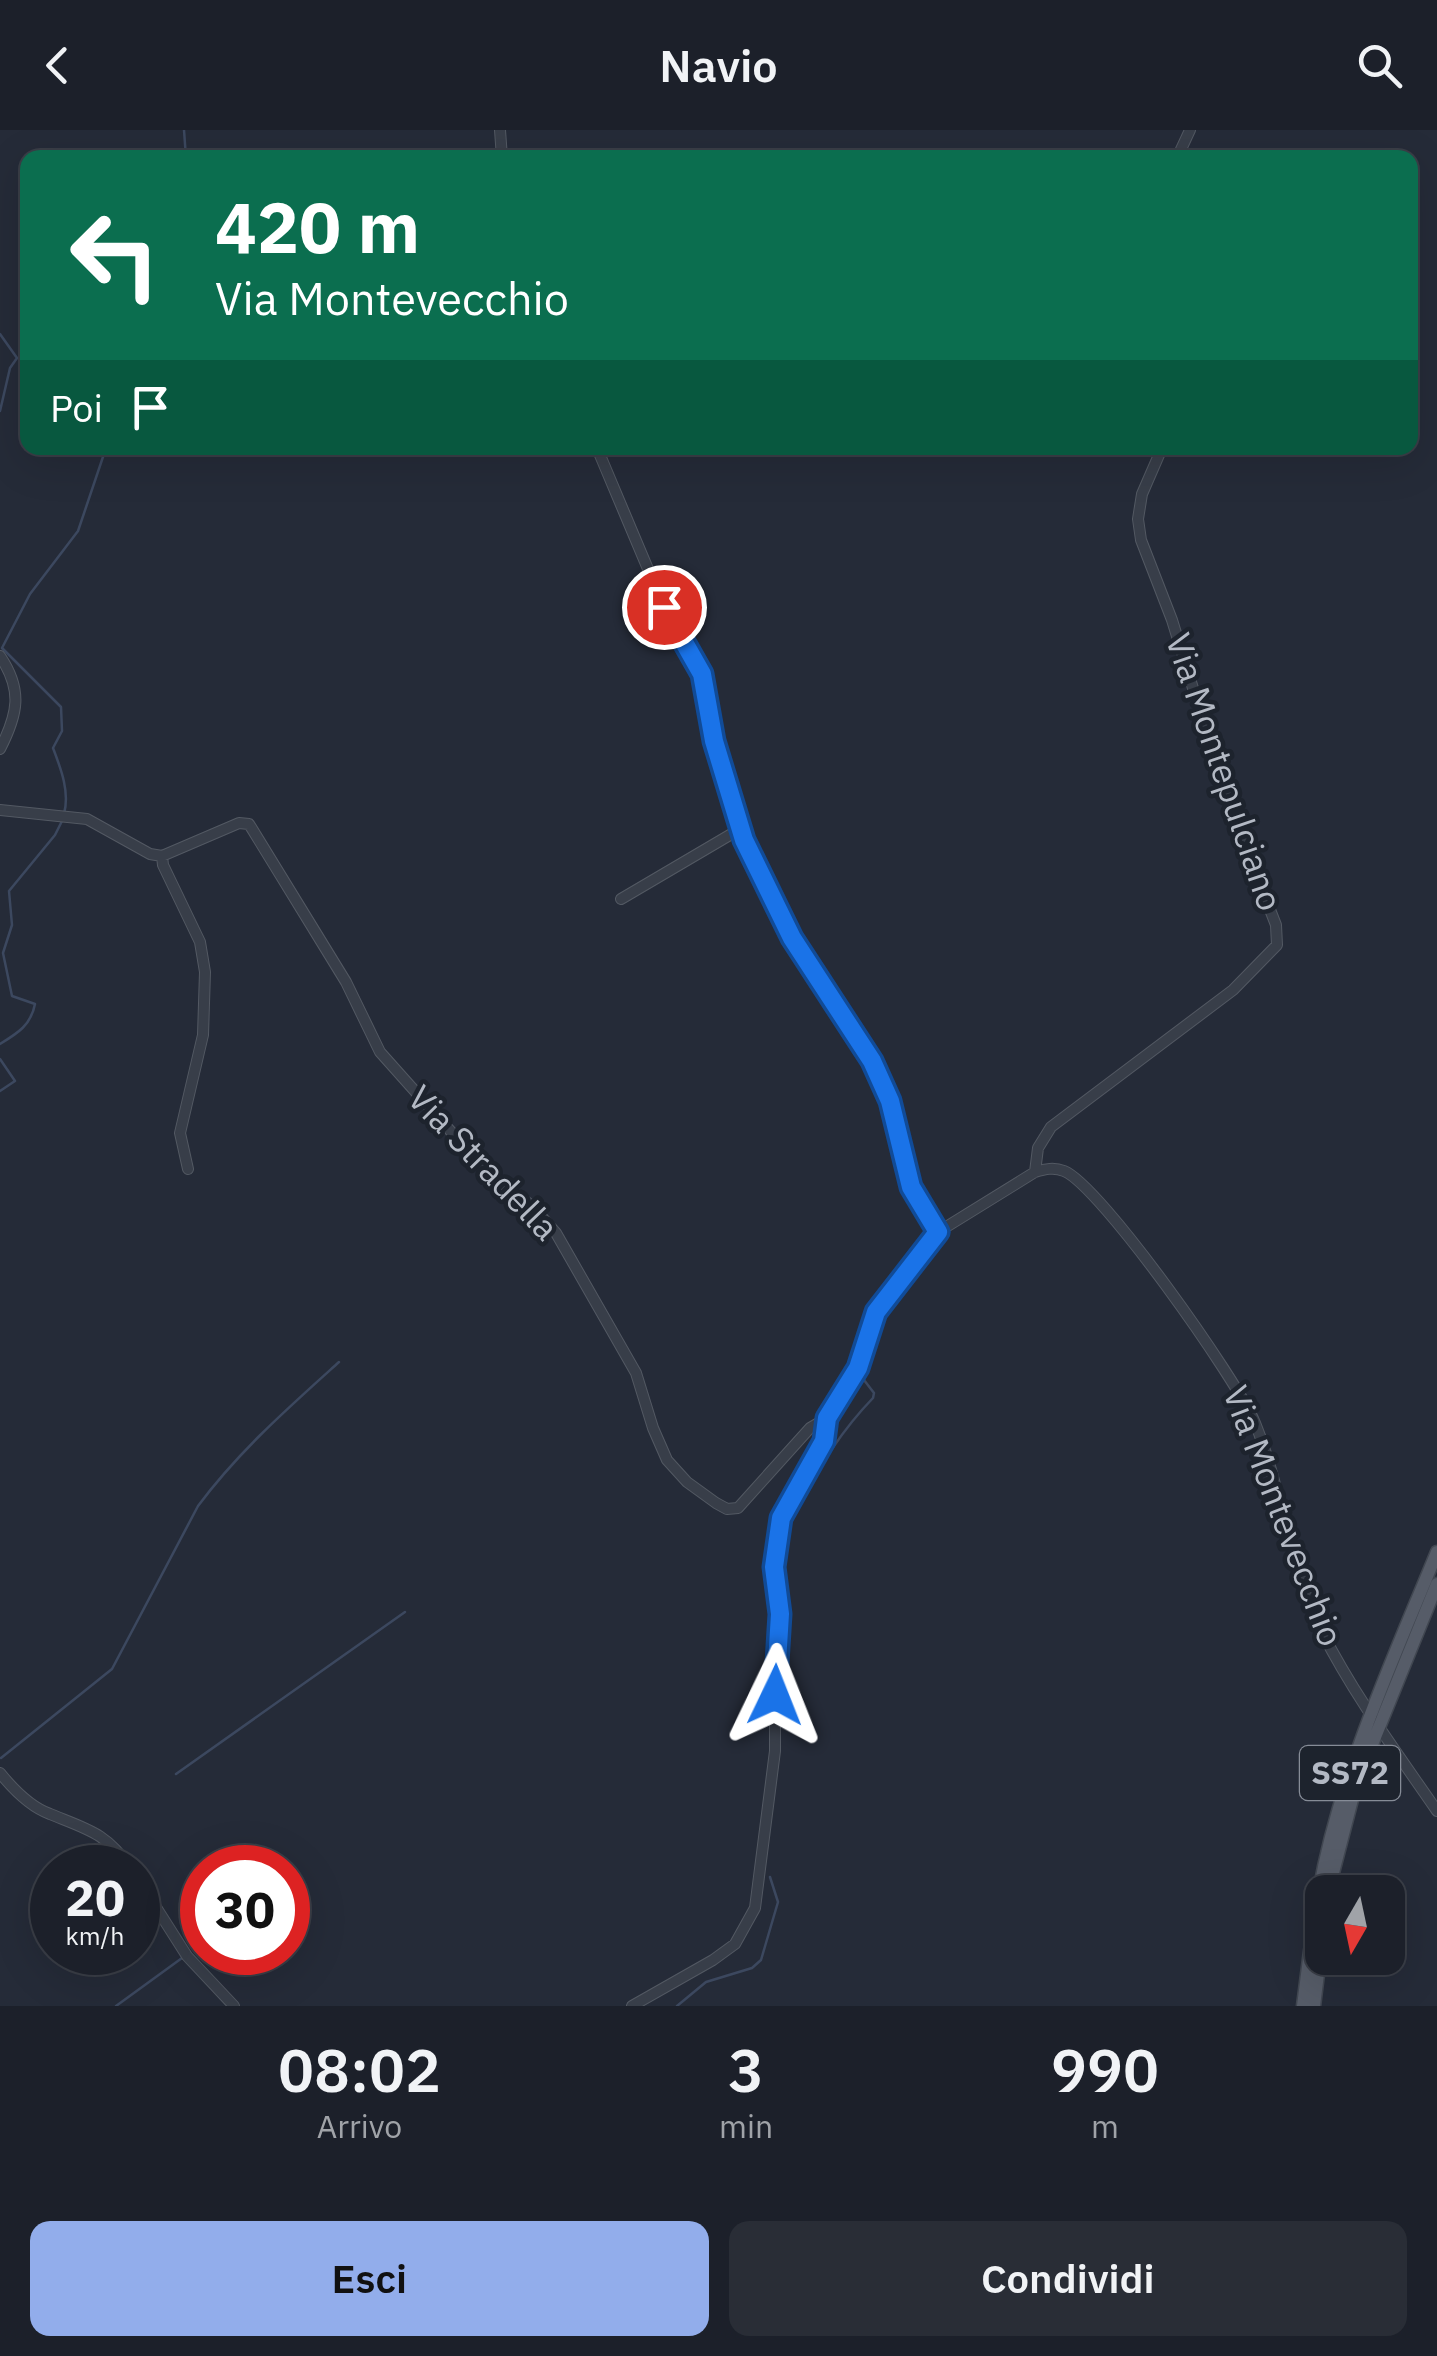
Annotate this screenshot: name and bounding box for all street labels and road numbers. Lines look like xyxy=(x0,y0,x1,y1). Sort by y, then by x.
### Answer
street label: Via Montepulciano xyxy=(1156,627,1294,917)
street label: Via Stradella xyxy=(398,1075,569,1250)
street label: Via Montevecchio xyxy=(1213,1379,1355,1652)
road number: SS72 xyxy=(1300,1746,1400,1800)

